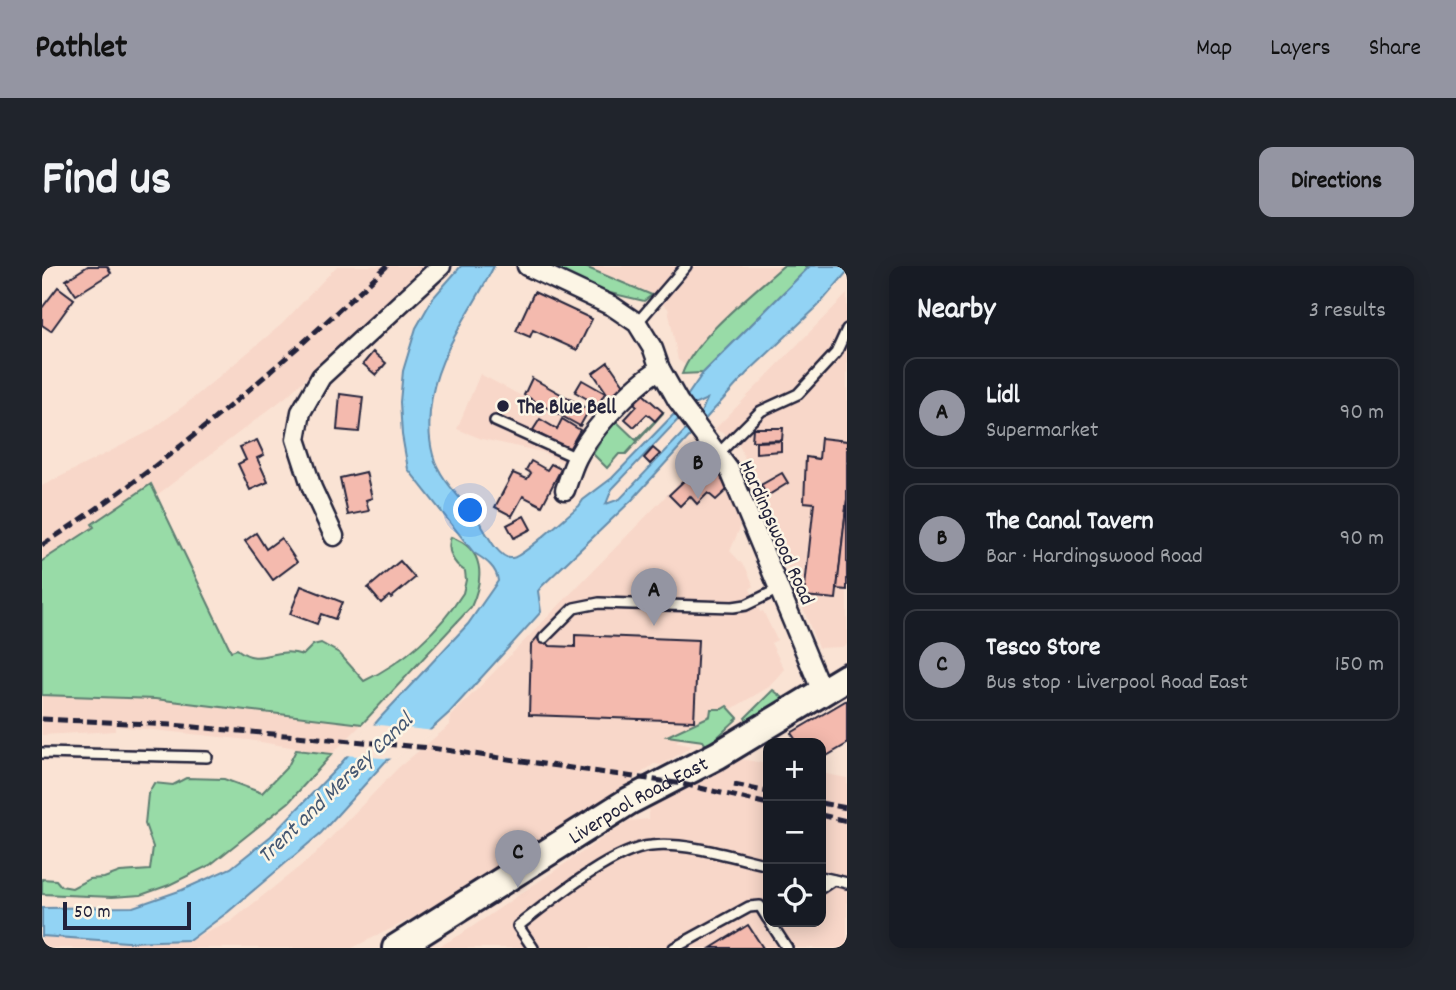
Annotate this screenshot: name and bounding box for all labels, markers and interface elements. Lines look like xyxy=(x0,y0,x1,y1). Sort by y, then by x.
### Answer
text: Pathlet xyxy=(35,26,127,73)
text: Map xyxy=(1196,32,1232,66)
text: Layers xyxy=(1270,32,1331,66)
text: Share xyxy=(1369,32,1421,66)
text: Find us xyxy=(42,147,171,217)
button: Directions xyxy=(1259,147,1414,217)
text: Nearby xyxy=(917,290,995,333)
text: 3 results xyxy=(1309,295,1386,328)
text: Lidl xyxy=(986,378,1020,415)
place label: The Blue Bell xyxy=(517,394,617,424)
text: A xyxy=(936,397,948,430)
text: 90 m xyxy=(1340,397,1384,430)
marker: The Blue Bell xyxy=(495,398,511,414)
text: Supermarket xyxy=(986,415,1098,448)
pin: B xyxy=(675,441,721,499)
street label: Hardingswood Road xyxy=(730,456,821,611)
your location xyxy=(453,493,487,527)
text: The Canal Tavern xyxy=(986,504,1154,541)
text: B xyxy=(937,523,947,556)
text: 90 m xyxy=(1340,523,1384,556)
text: Bar · Hardingswood Road xyxy=(986,541,1203,574)
pin: A xyxy=(631,568,677,626)
text: Tesco Store xyxy=(986,630,1100,667)
text: C xyxy=(936,649,948,682)
text: 150 m xyxy=(1335,649,1384,682)
text: Bus stop · Liverpool Road East xyxy=(986,667,1248,700)
water label: Trent and Mersey Canal xyxy=(251,705,423,873)
map controls xyxy=(763,738,826,927)
button: + xyxy=(763,738,826,801)
street label: Liverpool Road East xyxy=(564,750,715,853)
button: − xyxy=(763,801,826,864)
pin: C xyxy=(495,830,541,888)
button: locate xyxy=(763,864,826,927)
scale bar xyxy=(63,899,191,931)
text: 50 m xyxy=(74,900,111,927)

